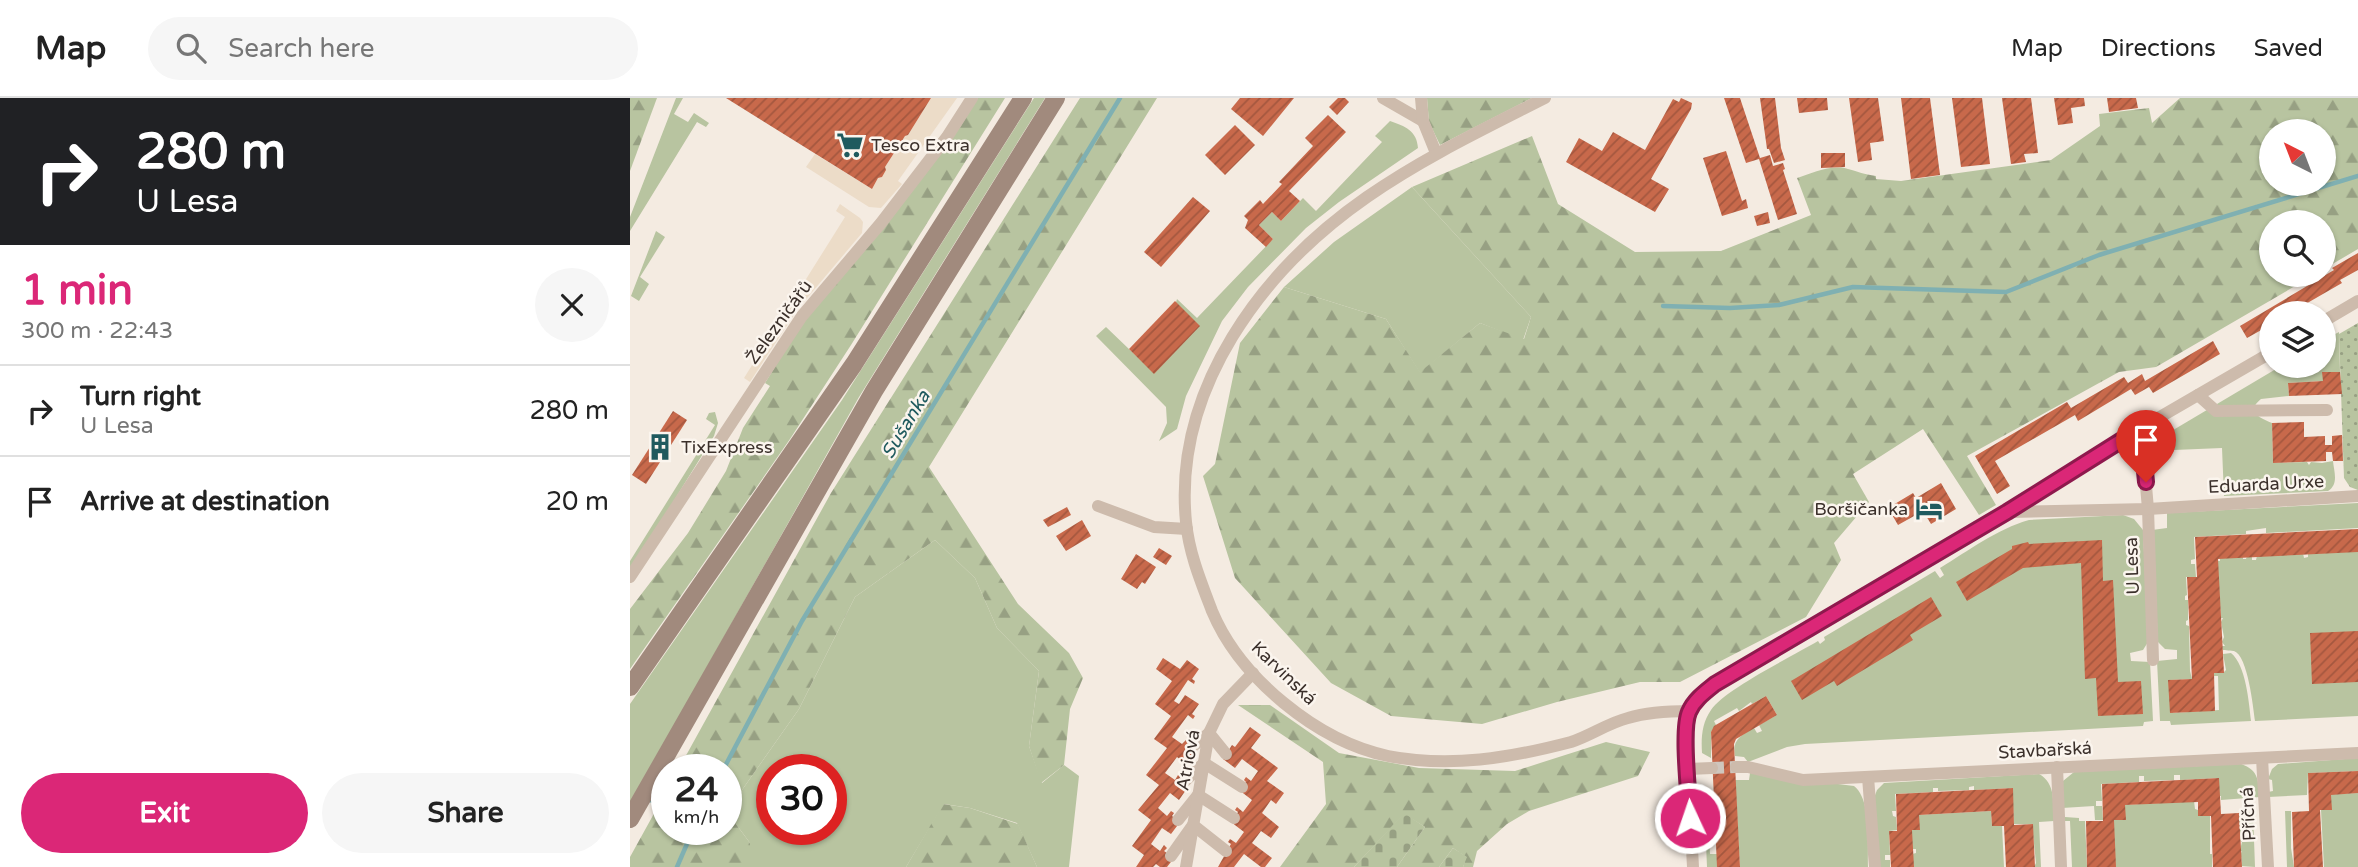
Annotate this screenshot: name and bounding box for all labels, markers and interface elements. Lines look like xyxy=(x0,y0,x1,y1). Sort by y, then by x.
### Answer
search box xyxy=(148,17,638,80)
text: Map xyxy=(35,29,106,68)
icon: search xyxy=(172,29,210,67)
text: Search here xyxy=(228,33,374,64)
text: Map xyxy=(2011,34,2063,63)
text: Directions xyxy=(2101,34,2216,63)
text: Saved xyxy=(2254,34,2323,63)
north arrow xyxy=(2259,119,2336,196)
map controls xyxy=(2259,119,2336,378)
text: 280 m xyxy=(136,123,286,182)
icon: right xyxy=(21,126,112,217)
supermarket icon: Tesco Extra xyxy=(835,130,865,160)
place label: Tesco Extra xyxy=(871,134,970,156)
text: U Lesa xyxy=(136,183,238,221)
button: search xyxy=(2259,210,2336,287)
text: 1 min xyxy=(21,265,133,316)
button: close xyxy=(535,268,609,342)
street label: Železničářů xyxy=(741,276,817,368)
button: layers xyxy=(2259,301,2336,378)
text: 300 m · 22:43 xyxy=(21,317,173,345)
text: Turn right xyxy=(80,381,201,412)
water label: Sušanka xyxy=(877,385,935,462)
icon: right xyxy=(21,392,59,430)
text: 280 m xyxy=(529,395,609,426)
pin xyxy=(2116,410,2176,482)
text: U Lesa xyxy=(80,412,154,440)
icon: arrive xyxy=(2127,421,2165,459)
building icon: TixExpress xyxy=(645,432,675,462)
place label: TixExpress xyxy=(681,436,773,458)
street label: Eduarda Urxe xyxy=(2207,470,2325,498)
icon: arrive xyxy=(21,483,59,521)
text: Arrive at destination xyxy=(80,486,330,517)
text: 20 m xyxy=(546,486,609,517)
hotel icon: Boršičanka xyxy=(1914,494,1944,524)
place label: Boršičanka xyxy=(1814,498,1908,520)
street label: U Lesa xyxy=(2120,537,2144,595)
street label: Karvinská xyxy=(1247,636,1321,710)
street label: Atriová xyxy=(1171,728,1205,792)
street label: Stavbařská xyxy=(1998,737,2092,763)
speed limit sign: 30 xyxy=(756,754,847,845)
text: 24 xyxy=(675,769,718,811)
button: Exit xyxy=(21,773,308,853)
button: Share xyxy=(322,773,609,853)
position arrow xyxy=(1653,781,1727,855)
street label: Příčná xyxy=(2236,786,2260,842)
text: km/h xyxy=(674,806,719,828)

